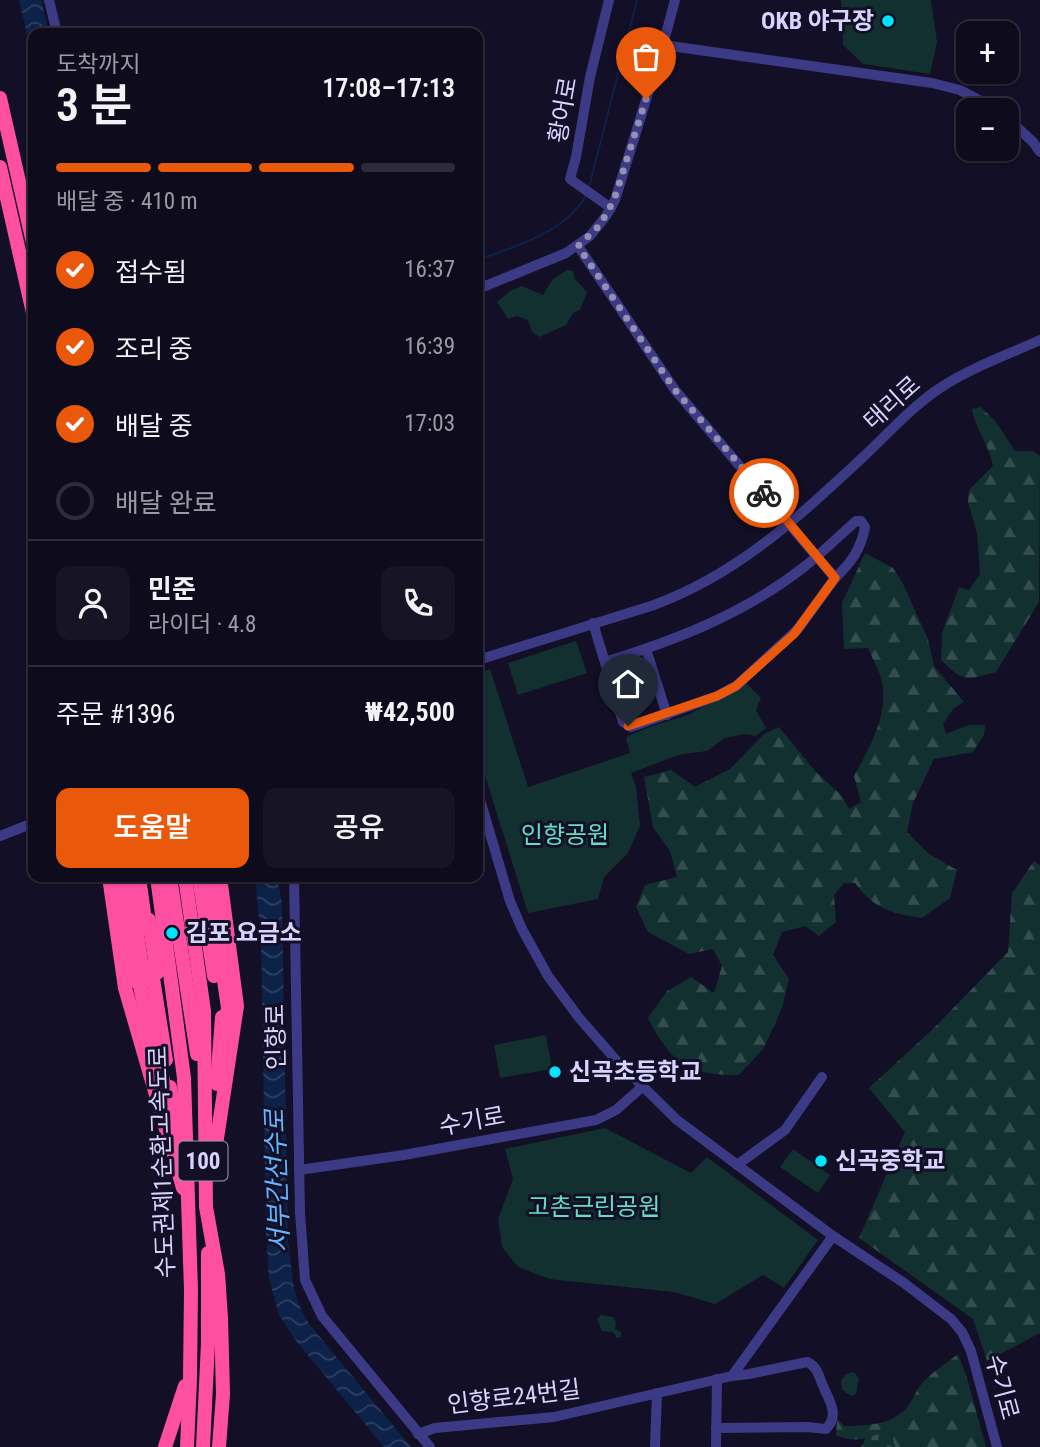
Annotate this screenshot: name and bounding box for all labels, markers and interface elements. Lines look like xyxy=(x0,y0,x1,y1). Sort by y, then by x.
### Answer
place label: OKB 야구장 xyxy=(761,7,874,35)
marker: OKB 야구장 xyxy=(880,13,896,29)
map controls xyxy=(956,21,1019,161)
button: + xyxy=(956,21,1019,84)
pin xyxy=(616,27,676,99)
icon: bag xyxy=(627,38,665,76)
text: 도착까지 xyxy=(56,51,141,78)
text: 17:08–17:13 xyxy=(322,73,455,103)
street label: 황어로 xyxy=(543,75,583,145)
text: 3 분 xyxy=(56,78,132,132)
button: − xyxy=(956,98,1019,161)
text: 배달 중 · 410 m xyxy=(56,188,198,215)
icon: check xyxy=(56,251,94,289)
text: 16:37 xyxy=(404,256,455,283)
text: 접수됨 xyxy=(115,257,187,287)
icon: check xyxy=(56,328,94,366)
text: 16:39 xyxy=(404,333,455,360)
text: 조리 중 xyxy=(115,334,193,364)
street label: 태리로 xyxy=(858,370,926,436)
icon: check xyxy=(56,405,94,443)
text: 17:03 xyxy=(404,410,455,437)
text: 배달 중 xyxy=(115,411,193,441)
courier xyxy=(729,458,799,528)
icon: bike xyxy=(745,474,783,512)
text: 배달 완료 xyxy=(115,488,217,518)
button: person xyxy=(56,566,130,640)
button: phone xyxy=(381,566,455,640)
text: 민준 xyxy=(148,574,196,604)
text: 라이더 · 4.8 xyxy=(148,611,256,638)
pin xyxy=(598,654,658,726)
icon: home xyxy=(609,665,647,703)
text: ₩42,500 xyxy=(365,697,455,727)
text: 주문 #1396 xyxy=(56,699,175,729)
button: 도움말 xyxy=(56,788,249,868)
button: 공유 xyxy=(263,788,455,868)
park label: 인향공원 xyxy=(521,821,609,849)
place label: 김포 요금소 xyxy=(186,919,302,947)
marker: 김포 요금소 xyxy=(164,925,180,941)
street label: 인향로 xyxy=(261,1004,291,1070)
street label: 수도권제1순환고속도로 xyxy=(144,1045,180,1279)
place label: 신곡초등학교 xyxy=(569,1058,701,1086)
marker: 신곡초등학교 xyxy=(547,1064,563,1080)
street label: 수기로 xyxy=(437,1101,507,1141)
water label: 서부간선수로 xyxy=(259,1108,294,1253)
road number: 100 xyxy=(178,1142,228,1180)
place label: 신곡중학교 xyxy=(835,1147,945,1175)
marker: 신곡중학교 xyxy=(813,1153,829,1169)
park label: 고촌근린공원 xyxy=(528,1193,660,1221)
street label: 수기로 xyxy=(980,1351,1024,1423)
street label: 인향로24번길 xyxy=(446,1375,582,1419)

